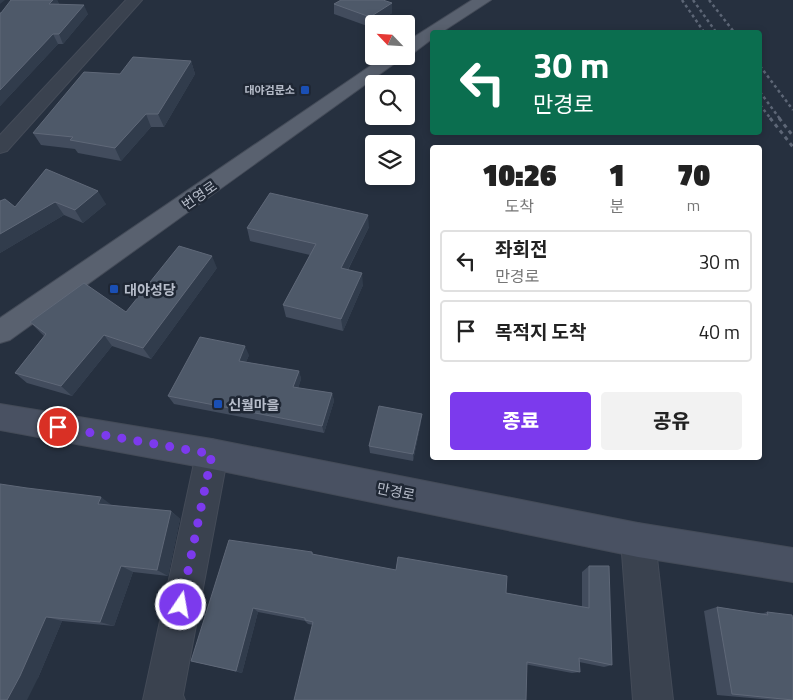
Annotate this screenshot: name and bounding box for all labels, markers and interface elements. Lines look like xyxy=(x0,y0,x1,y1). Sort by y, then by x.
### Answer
north arrow xyxy=(365,15,415,65)
map controls xyxy=(365,15,415,185)
text: 30 m xyxy=(533,38,609,92)
icon: left xyxy=(450,50,515,115)
button: search xyxy=(365,75,415,125)
place label: 대야검문소 xyxy=(244,82,295,98)
marker: 대야검문소 xyxy=(299,84,311,96)
text: 만경로 xyxy=(533,87,594,121)
button: layers xyxy=(365,135,415,185)
text: 10:26 xyxy=(482,152,557,198)
text: 1 xyxy=(609,152,625,198)
text: 70 xyxy=(677,152,710,198)
street label: 번영로 xyxy=(177,175,221,215)
text: m xyxy=(687,193,700,217)
text: 도착 xyxy=(505,194,534,218)
text: 분 xyxy=(609,194,624,218)
text: 좌회전 xyxy=(495,234,547,263)
icon: left xyxy=(452,247,480,275)
text: 30 m xyxy=(699,247,740,276)
text: 만경로 xyxy=(495,264,539,288)
place label: 대야성당 xyxy=(124,279,176,300)
marker: 대야성당 xyxy=(108,283,120,295)
icon: arrive xyxy=(452,317,480,345)
text: 목적지 도착 xyxy=(495,317,587,346)
text: 40 m xyxy=(699,317,740,346)
button: 종료 xyxy=(450,392,591,450)
button: 공유 xyxy=(601,392,742,450)
place label: 신월마을 xyxy=(228,394,280,415)
marker: 신월마을 xyxy=(212,398,224,410)
pin xyxy=(37,406,79,448)
icon: arrive xyxy=(44,413,72,441)
street label: 만경로 xyxy=(375,477,417,505)
position arrow xyxy=(154,578,206,630)

